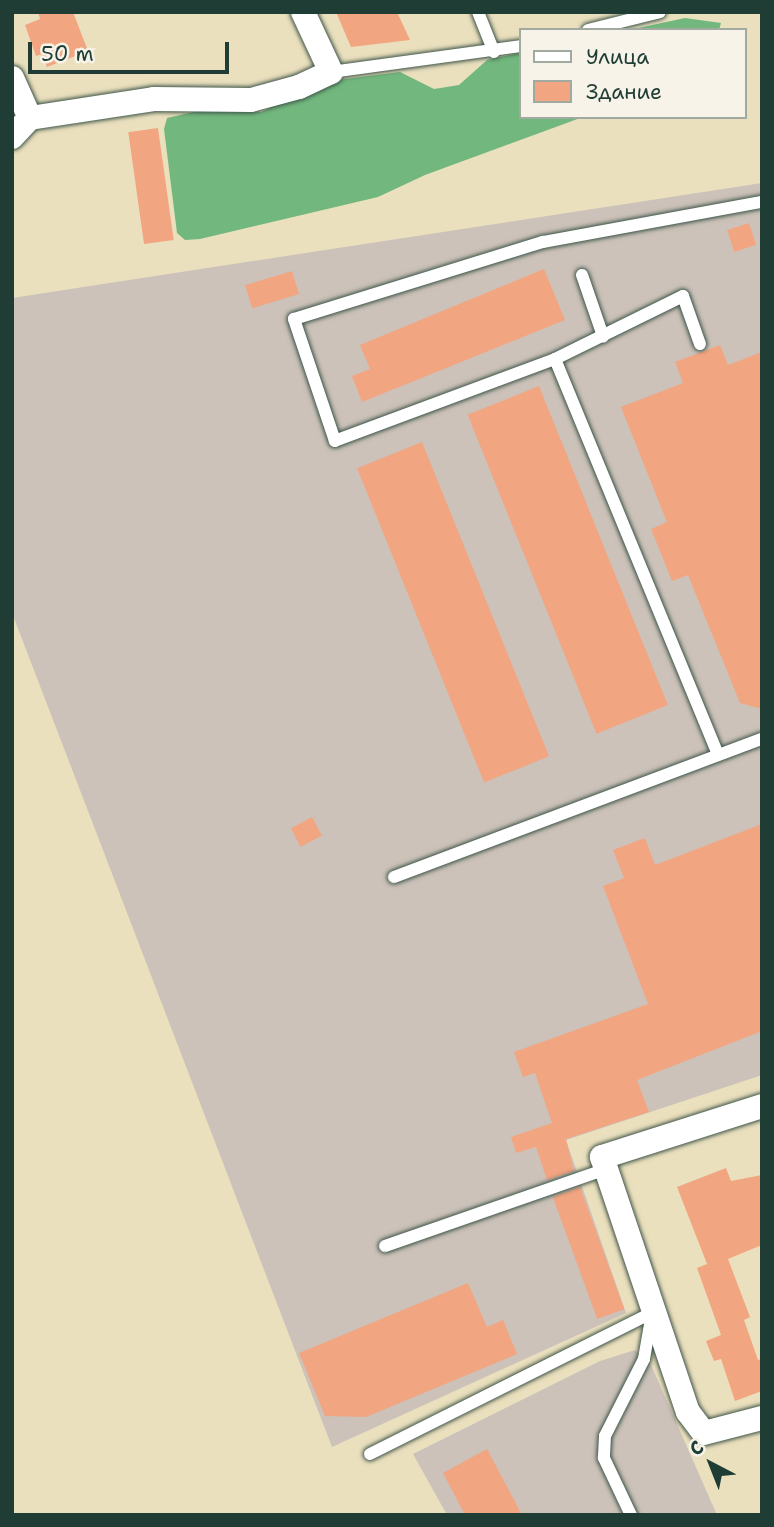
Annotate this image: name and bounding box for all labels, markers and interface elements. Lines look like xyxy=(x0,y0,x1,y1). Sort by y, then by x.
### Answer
scale bar xyxy=(32,28,233,72)
legend xyxy=(518,28,746,119)
text: 50 m xyxy=(41,40,94,68)
text: Улица xyxy=(586,43,649,71)
text: Здание xyxy=(586,78,662,106)
north arrow xyxy=(676,1429,746,1499)
text: С xyxy=(684,1435,709,1461)

